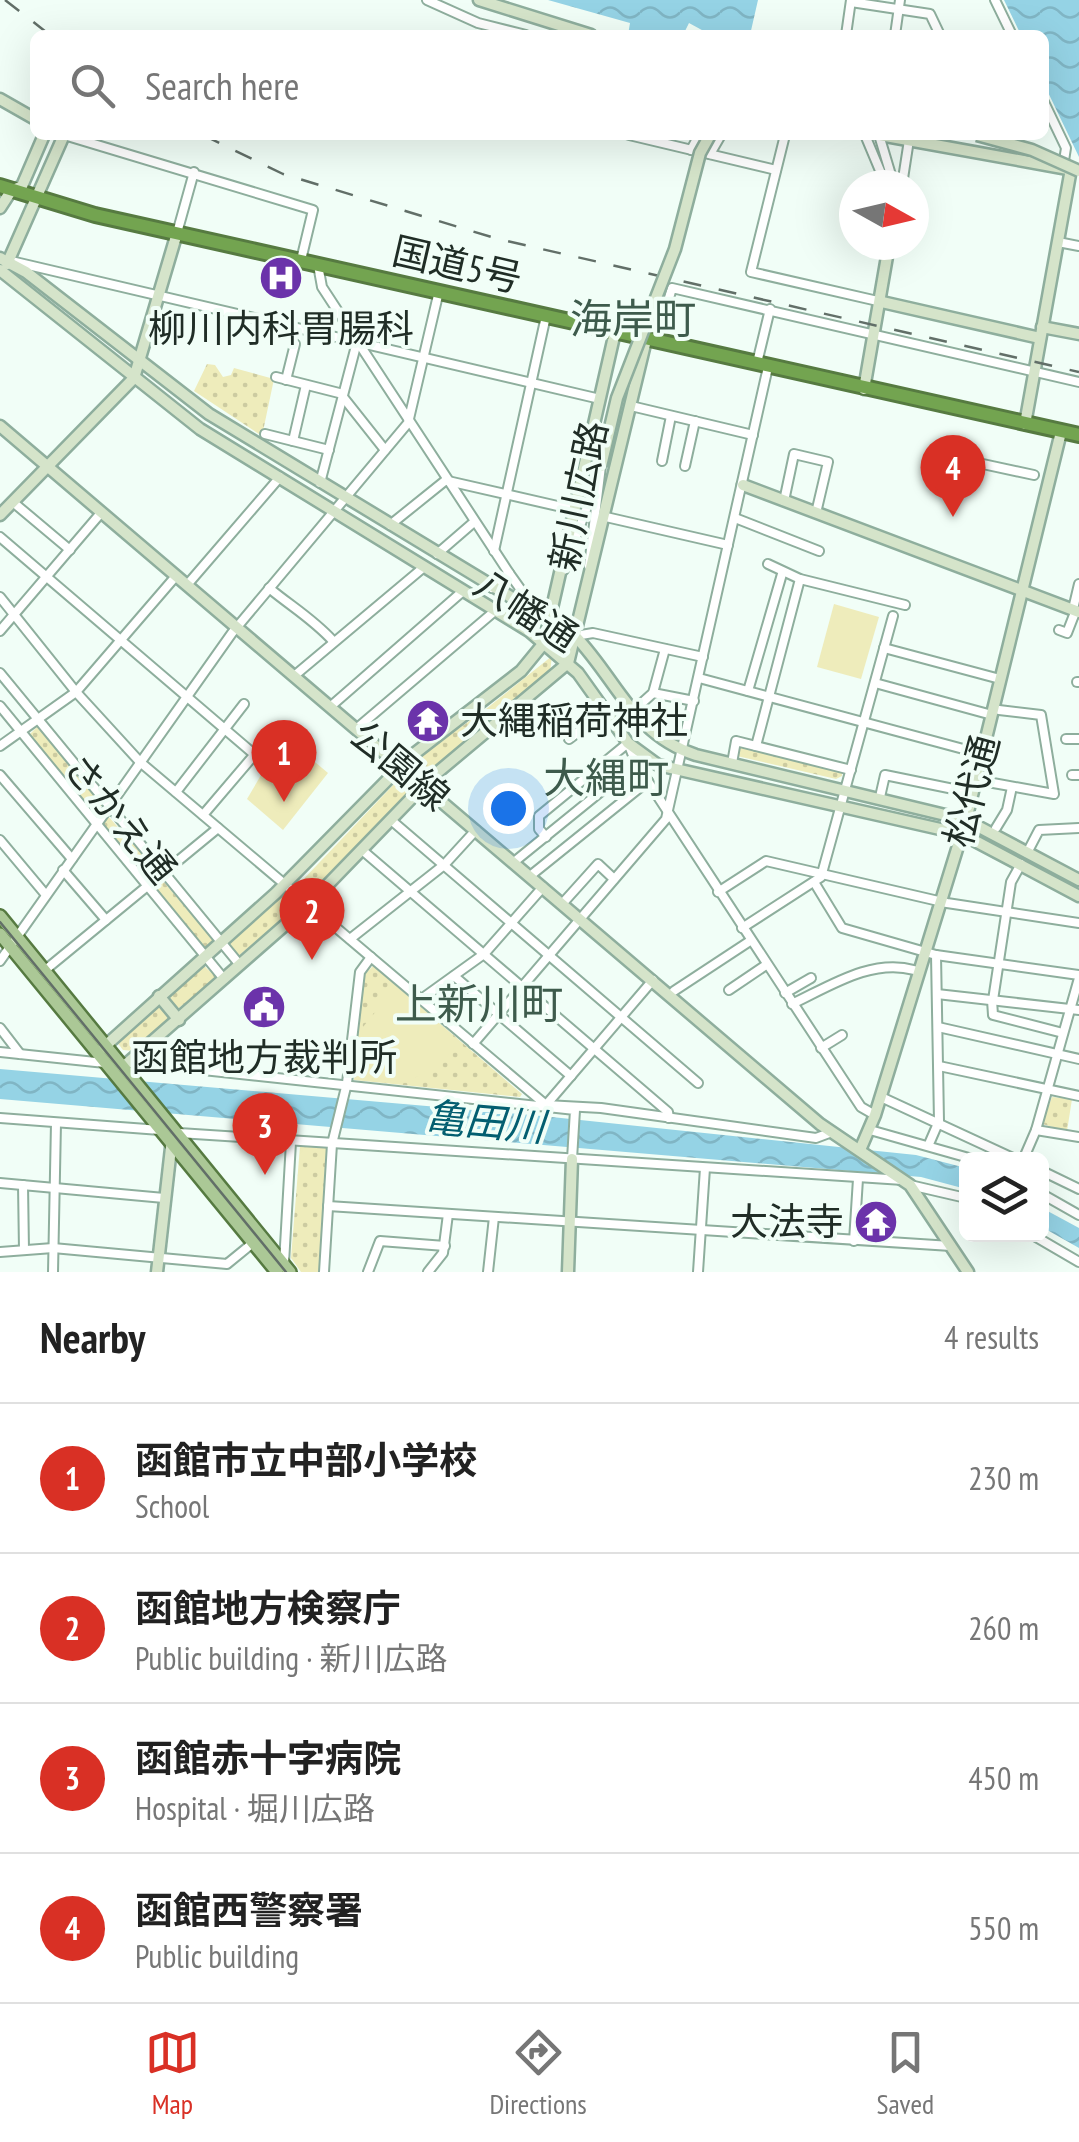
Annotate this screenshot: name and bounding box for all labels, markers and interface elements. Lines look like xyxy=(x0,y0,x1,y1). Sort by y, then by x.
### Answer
search box xyxy=(30,30,1049,140)
icon: search xyxy=(65,58,120,113)
text: Search here xyxy=(145,61,299,110)
north arrow xyxy=(839,170,929,260)
street label: 国道5号 xyxy=(388,225,527,302)
hospital icon: 柳川内科胃腸科 xyxy=(258,255,304,301)
district label: 海岸町 xyxy=(570,291,696,346)
place label: 柳川内科胃腸科 xyxy=(148,303,414,352)
street label: 新川広路 xyxy=(538,416,617,575)
pin: 4 xyxy=(920,434,986,517)
street label: 八幡通 xyxy=(466,558,588,661)
place label: 大縄稲荷神社 xyxy=(460,695,688,744)
temple icon: 大縄稲荷神社 xyxy=(405,698,451,744)
street label: 公園線 xyxy=(342,709,460,820)
pin: 1 xyxy=(252,720,316,802)
street label: 松代通 xyxy=(932,729,1009,852)
street label: さかえ通 xyxy=(54,744,188,893)
district label: 大縄町 xyxy=(543,750,669,805)
your location xyxy=(483,783,534,834)
pin: 2 xyxy=(280,878,344,960)
district label: 上新川町 xyxy=(395,976,563,1031)
public building icon: 函館地方裁判所 xyxy=(241,984,287,1030)
place label: 函館地方裁判所 xyxy=(131,1032,397,1081)
water label: 亀田川 xyxy=(423,1090,551,1152)
pin: 3 xyxy=(232,1092,298,1175)
map controls xyxy=(959,1152,1049,1242)
button: layers xyxy=(959,1152,1049,1242)
place label: 大法寺 xyxy=(730,1196,844,1245)
temple icon: 大法寺 xyxy=(853,1199,899,1245)
text: Nearby xyxy=(40,1310,145,1365)
text: 4 results xyxy=(944,1316,1039,1358)
text: 函館市立中部小学校 xyxy=(135,1435,477,1484)
text: 1 xyxy=(65,1457,80,1499)
text: 230 m xyxy=(968,1457,1039,1499)
text: School xyxy=(135,1485,209,1527)
text: 函館地方検察庁 xyxy=(135,1583,401,1632)
text: 2 xyxy=(65,1607,80,1649)
text: 260 m xyxy=(968,1607,1039,1649)
text: Public building · 新川広路 xyxy=(135,1637,448,1679)
text: 函館赤十字病院 xyxy=(135,1733,401,1782)
text: 3 xyxy=(65,1757,80,1799)
text: 450 m xyxy=(968,1757,1039,1799)
text: Hospital · 堀川広路 xyxy=(135,1787,375,1829)
text: 函館西警察署 xyxy=(135,1885,363,1934)
text: 4 xyxy=(65,1907,80,1949)
text: 550 m xyxy=(968,1907,1039,1949)
text: Public building xyxy=(135,1935,299,1977)
tab: Map xyxy=(145,2025,200,2122)
tab: Directions xyxy=(489,2025,587,2122)
tab: Saved xyxy=(876,2025,934,2122)

